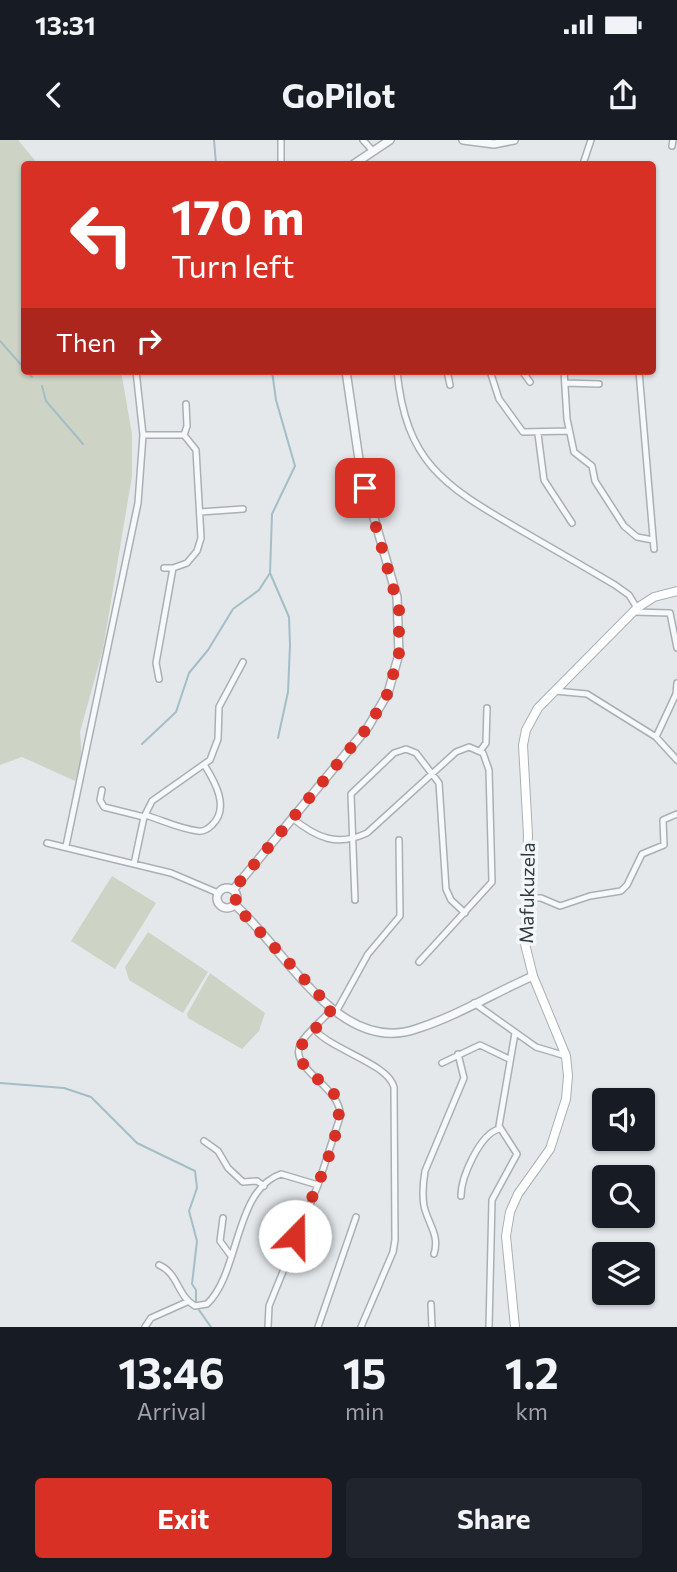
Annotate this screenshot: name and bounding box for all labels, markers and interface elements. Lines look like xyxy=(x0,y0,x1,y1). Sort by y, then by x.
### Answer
text: 13:31 xyxy=(35,9,96,40)
text: GoPilot xyxy=(282,75,395,115)
icon: back xyxy=(35,76,73,114)
icon: share xyxy=(604,76,642,114)
text: 170 m xyxy=(171,185,304,245)
icon: left xyxy=(56,189,147,280)
text: Turn left xyxy=(171,245,295,285)
icon: right xyxy=(130,322,168,360)
text: Then xyxy=(56,326,116,357)
pin xyxy=(335,458,395,518)
icon: arrive xyxy=(346,469,384,507)
street label: Mafukuzela xyxy=(514,842,539,944)
map controls xyxy=(592,1088,655,1305)
button: sound xyxy=(592,1088,655,1151)
button: search xyxy=(592,1165,655,1228)
position arrow xyxy=(258,1199,332,1273)
button: layers xyxy=(592,1242,655,1305)
text: 13:46 xyxy=(118,1346,225,1398)
text: 15 xyxy=(343,1346,386,1398)
text: 1.2 xyxy=(505,1346,559,1398)
text: Arrival xyxy=(137,1397,206,1425)
text: min xyxy=(345,1397,384,1425)
text: km xyxy=(515,1397,548,1425)
button: Exit xyxy=(35,1478,332,1558)
button: Share xyxy=(346,1478,642,1558)

